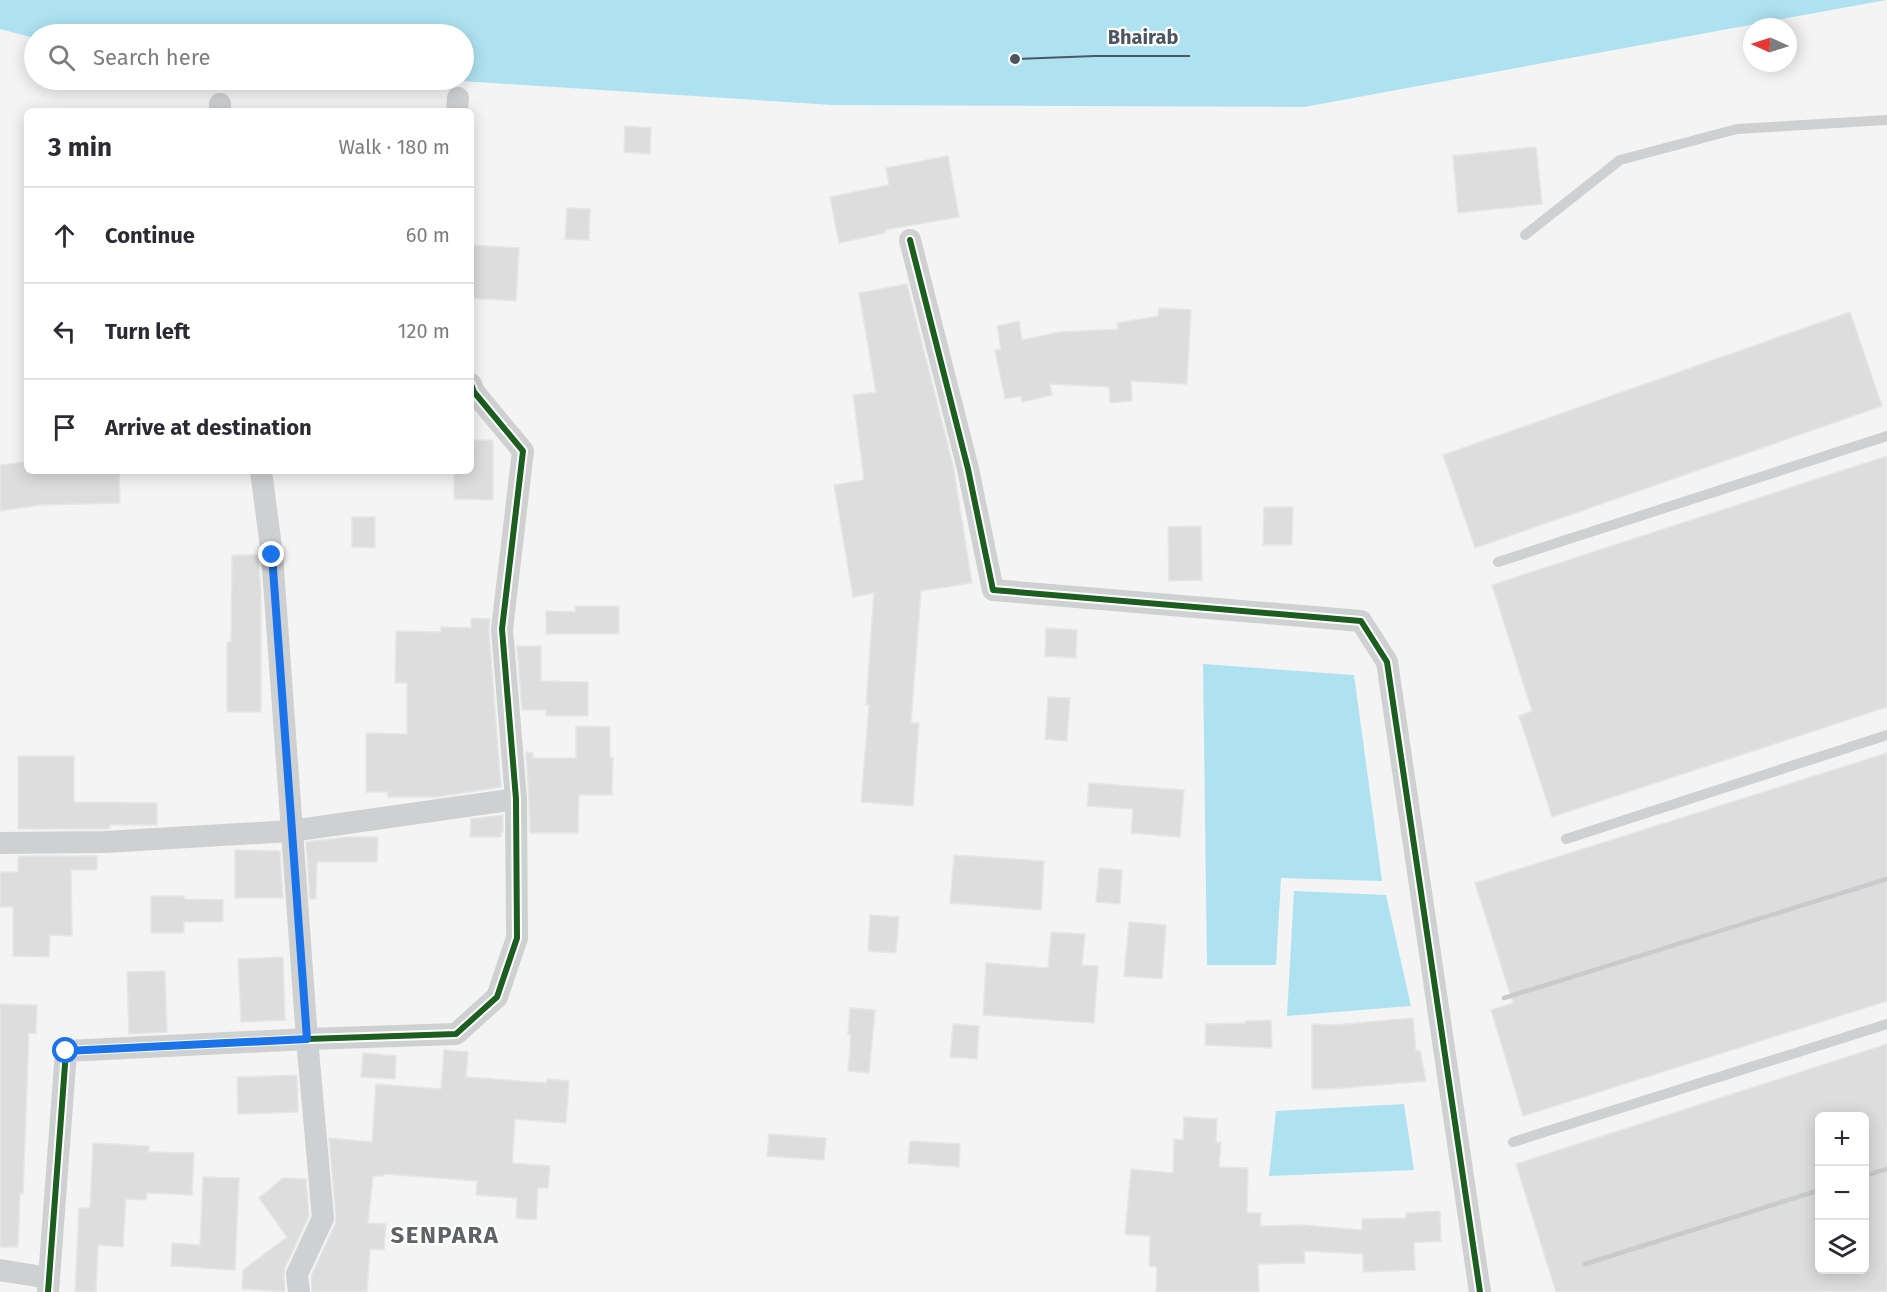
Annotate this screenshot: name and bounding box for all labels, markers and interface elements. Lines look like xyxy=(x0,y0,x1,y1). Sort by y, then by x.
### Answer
callout: Bhairab xyxy=(1095,18,1190,56)
north arrow xyxy=(1743,18,1797,72)
search box xyxy=(24,24,474,90)
text: Bhairab xyxy=(1108,25,1178,49)
icon: search xyxy=(45,41,78,74)
text: Search here xyxy=(93,44,211,71)
text: 3 min xyxy=(48,132,112,163)
text: Walk · 180 m xyxy=(339,135,450,159)
icon: ahead xyxy=(48,219,81,252)
text: Continue xyxy=(105,222,195,249)
text: 60 m xyxy=(406,223,450,247)
icon: left xyxy=(48,315,81,348)
text: Turn left xyxy=(105,318,190,345)
text: 120 m xyxy=(398,319,450,343)
icon: arrive xyxy=(48,411,81,444)
text: Arrive at destination xyxy=(105,414,312,441)
route end xyxy=(258,541,284,567)
route start xyxy=(52,1037,78,1063)
map controls xyxy=(1815,1112,1869,1274)
button: + xyxy=(1815,1112,1869,1166)
button: − xyxy=(1815,1166,1869,1220)
button: layers xyxy=(1815,1220,1869,1274)
district label: SENPARA xyxy=(391,1221,499,1249)

